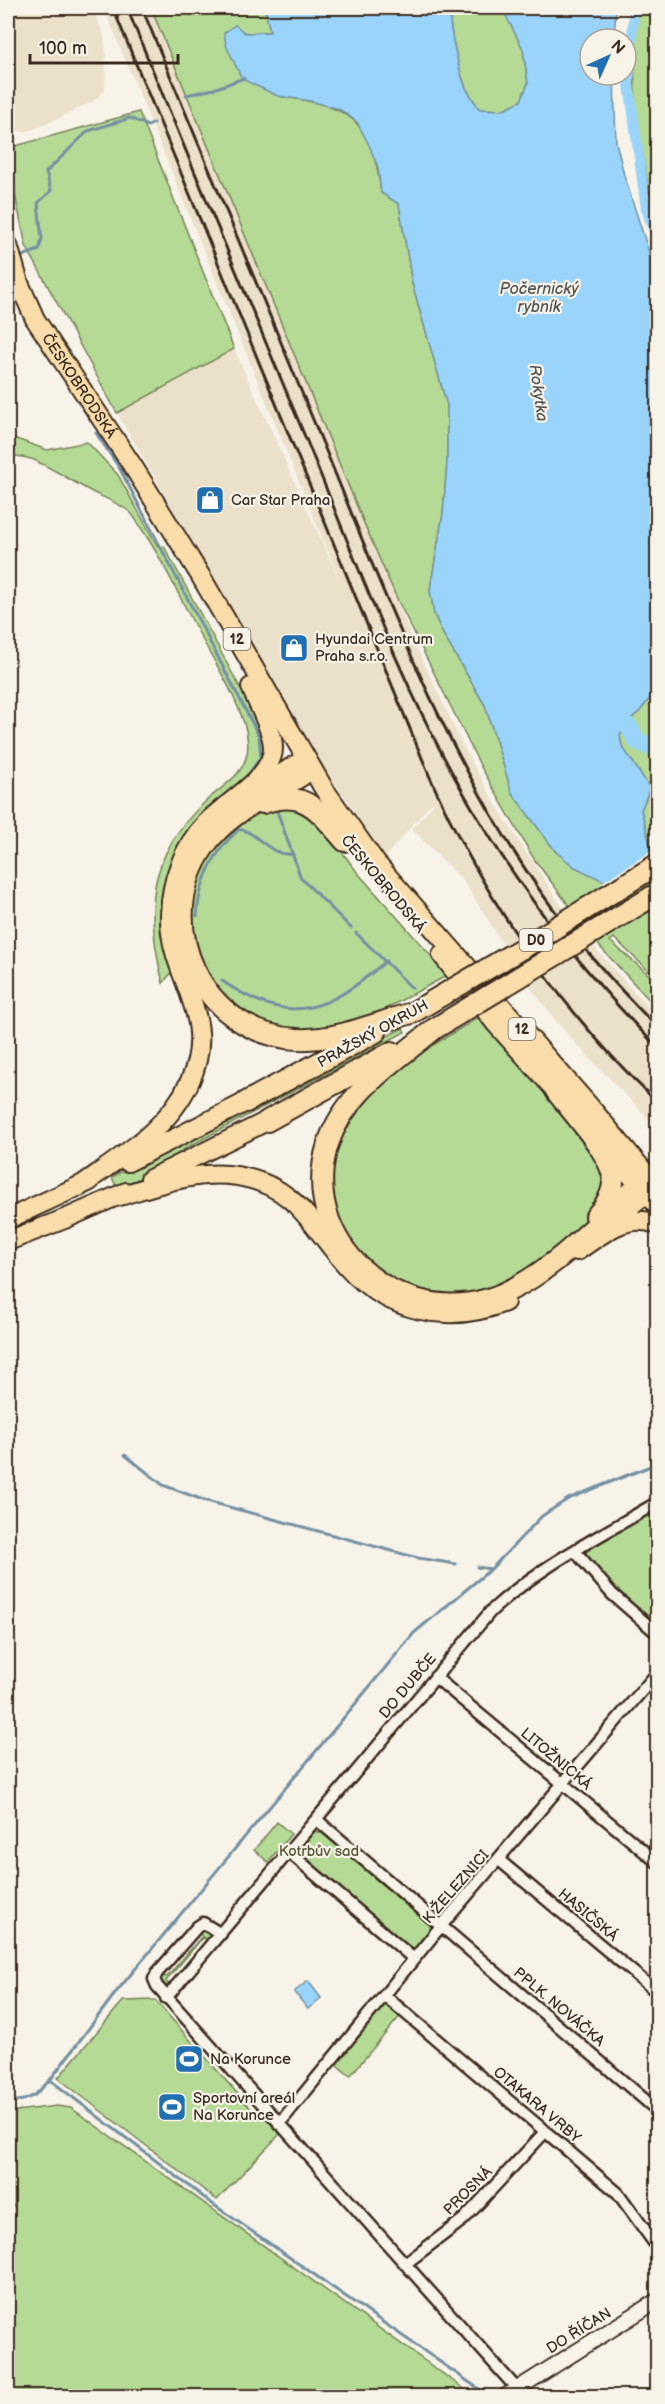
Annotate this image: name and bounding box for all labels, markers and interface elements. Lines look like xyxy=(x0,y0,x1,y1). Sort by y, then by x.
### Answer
scale bar xyxy=(30,27,178,65)
north arrow xyxy=(578,27,638,87)
text: N xyxy=(607,36,629,58)
text: 100 m xyxy=(39,38,87,59)
water label: Počernický rybník xyxy=(499,280,579,317)
street label: ČESKOBRODSKÁ xyxy=(38,330,121,442)
water label: Rokytka xyxy=(525,363,551,423)
shop icon: Car Star Praha xyxy=(194,484,226,516)
place label: Car Star Praha xyxy=(231,491,330,510)
road number: 12 xyxy=(224,628,250,650)
place label: Hyundai Centrum Praha s.r.o. xyxy=(315,630,433,666)
shop icon: Hyundai Centrum Praha s.r.o. xyxy=(278,632,310,664)
street label: ČESKOBRODSKÁ xyxy=(337,831,430,937)
road number: D0 xyxy=(520,929,552,951)
street label: PRAŽSKÝ OKRUH xyxy=(314,996,432,1072)
road number: 12 xyxy=(508,1018,536,1040)
street label: DO DUBČE xyxy=(375,1650,441,1722)
street label: LITOŽNICKÁ xyxy=(517,1724,596,1795)
park label: Kotrbův sad xyxy=(279,1842,359,1861)
street label: K ŽELEZNICI xyxy=(419,1846,493,1928)
street label: HASIČSKÁ xyxy=(554,1884,622,1946)
street label: PPLK. NOVÁČKA xyxy=(510,1963,609,2051)
sports icon: Na Korunce xyxy=(173,2043,205,2075)
place label: Na Korunce xyxy=(210,2050,291,2069)
street label: OTAKARA VRBY xyxy=(489,2063,585,2147)
place label: Sportovní areál Na Korunce xyxy=(193,2089,295,2125)
sports icon: Sportovní areál Na Korunce xyxy=(156,2091,188,2123)
street label: PROSNÁ xyxy=(440,2162,497,2219)
street label: DO ŘÍČAN xyxy=(543,2304,615,2358)

